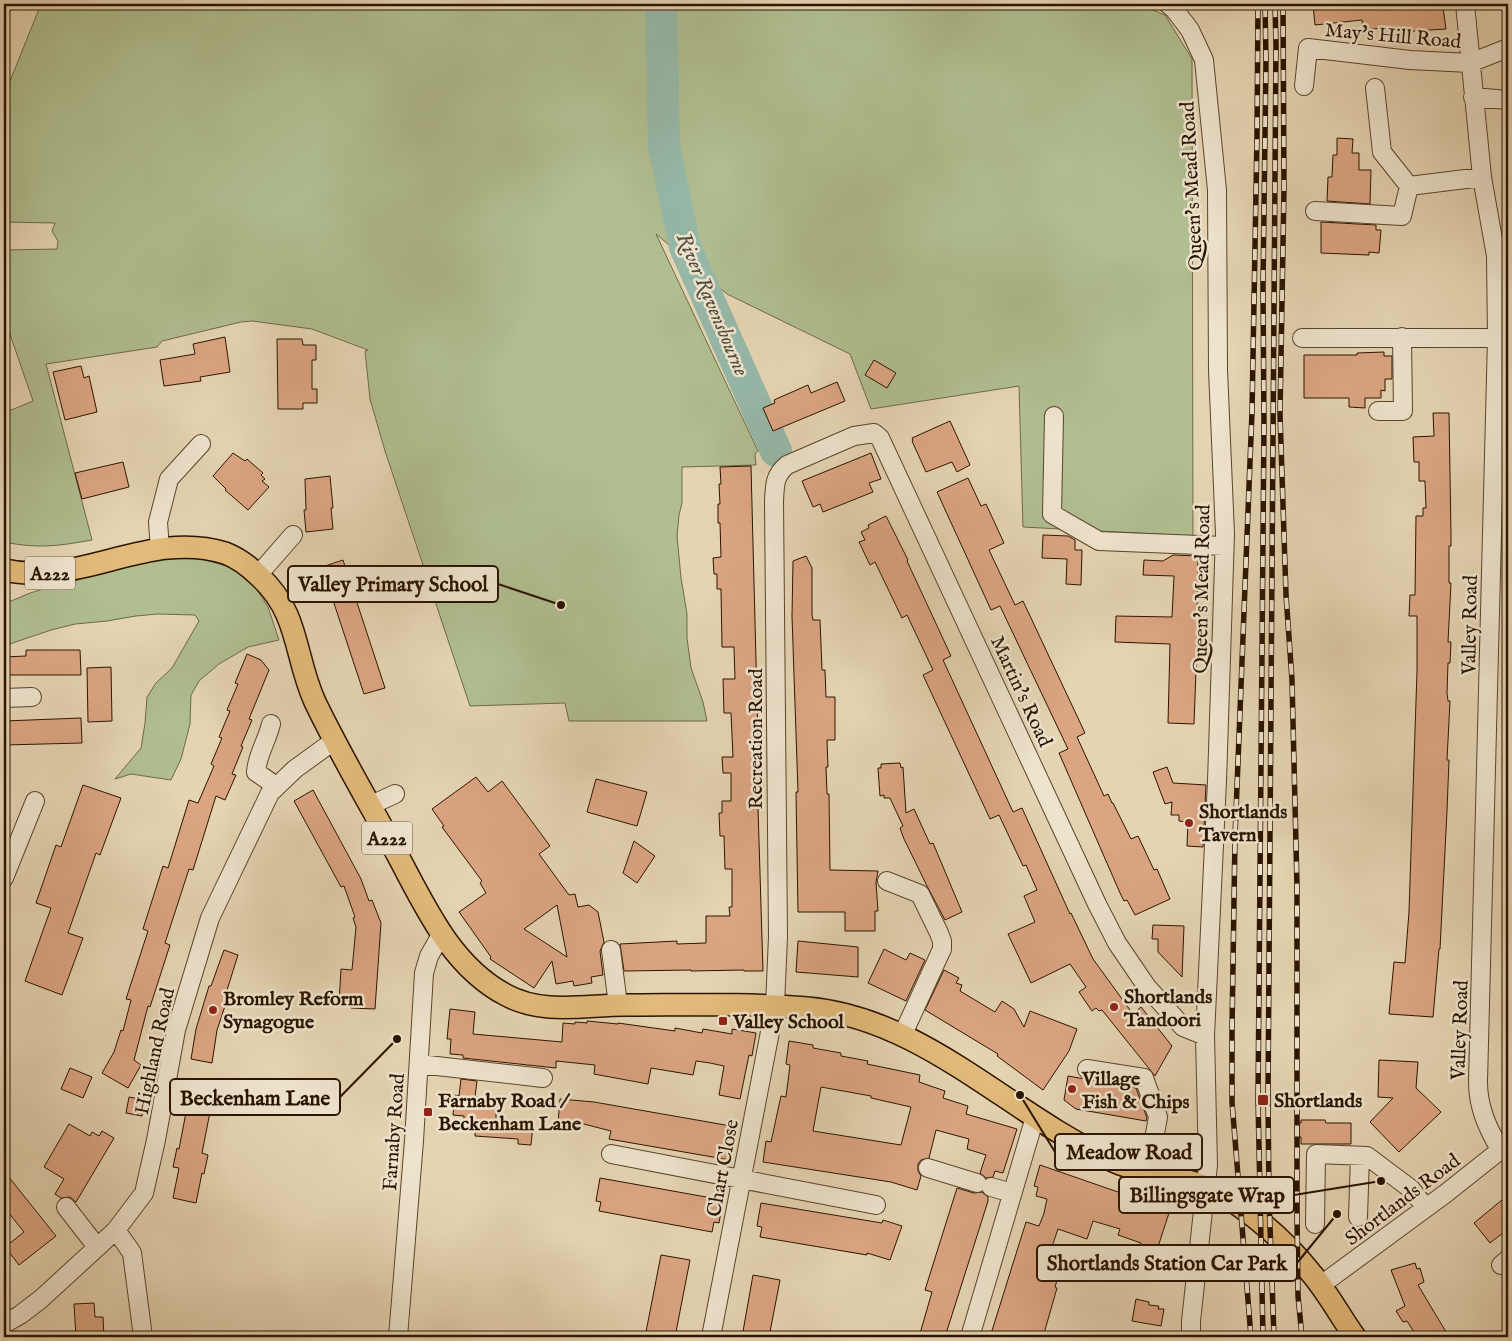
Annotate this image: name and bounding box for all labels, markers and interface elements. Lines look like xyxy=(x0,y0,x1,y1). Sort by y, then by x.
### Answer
street label: May's Hill Road xyxy=(1324,18,1462,55)
street label: Queen's Mead Road xyxy=(1176,100,1209,271)
water label: River Ravensbourne xyxy=(669,229,754,380)
street label: Queen's Mead Road xyxy=(1189,504,1216,674)
road number: A222 xyxy=(25,556,75,590)
callout: Valley Primary School xyxy=(288,566,498,602)
text: Valley Primary School xyxy=(297,572,489,599)
street label: Valley Road xyxy=(1457,575,1484,676)
street label: Martin's Road xyxy=(984,632,1057,751)
street label: Recreation Road xyxy=(744,668,769,810)
place label: Shortlands Tavern xyxy=(1198,800,1287,848)
marker: Shortlands Tavern xyxy=(1183,817,1195,829)
road number: A222 xyxy=(362,821,412,854)
street label: Valley Road xyxy=(1446,979,1475,1081)
street label: Highland Road xyxy=(130,985,181,1117)
place label: Shortlands Tandoori xyxy=(1123,985,1212,1033)
place label: Bromley Reform Synagogue xyxy=(223,987,364,1035)
marker: Shortlands Tandoori xyxy=(1108,1001,1120,1013)
marker: Bromley Reform Synagogue xyxy=(207,1004,219,1016)
place label: Valley School xyxy=(732,1010,845,1035)
marker: Valley School xyxy=(717,1015,729,1027)
place label: Village Fish & Chips xyxy=(1081,1067,1190,1115)
street label: Farnaby Road xyxy=(378,1072,411,1192)
callout: Beckenham Lane xyxy=(170,1079,340,1115)
marker: Village Fish & Chips xyxy=(1066,1083,1078,1095)
text: Beckenham Lane xyxy=(180,1086,331,1113)
place label: Farnaby Road / Beckenham Lane xyxy=(438,1089,582,1137)
place label: Shortlands xyxy=(1274,1089,1362,1114)
marker: Shortlands xyxy=(1256,1093,1270,1107)
marker: Farnaby Road / Beckenham Lane xyxy=(422,1106,434,1118)
street label: Chart Close xyxy=(702,1117,745,1219)
callout: Meadow Road xyxy=(1055,1134,1202,1170)
text: Meadow Road xyxy=(1066,1140,1193,1167)
street label: Shortlands Road xyxy=(1340,1149,1466,1252)
callout: Billingsgate Wrap xyxy=(1119,1177,1294,1213)
text: Billingsgate Wrap xyxy=(1129,1183,1285,1210)
callout: Shortlands Station Car Park xyxy=(1037,1245,1297,1281)
text: Shortlands Station Car Park xyxy=(1047,1251,1288,1278)

